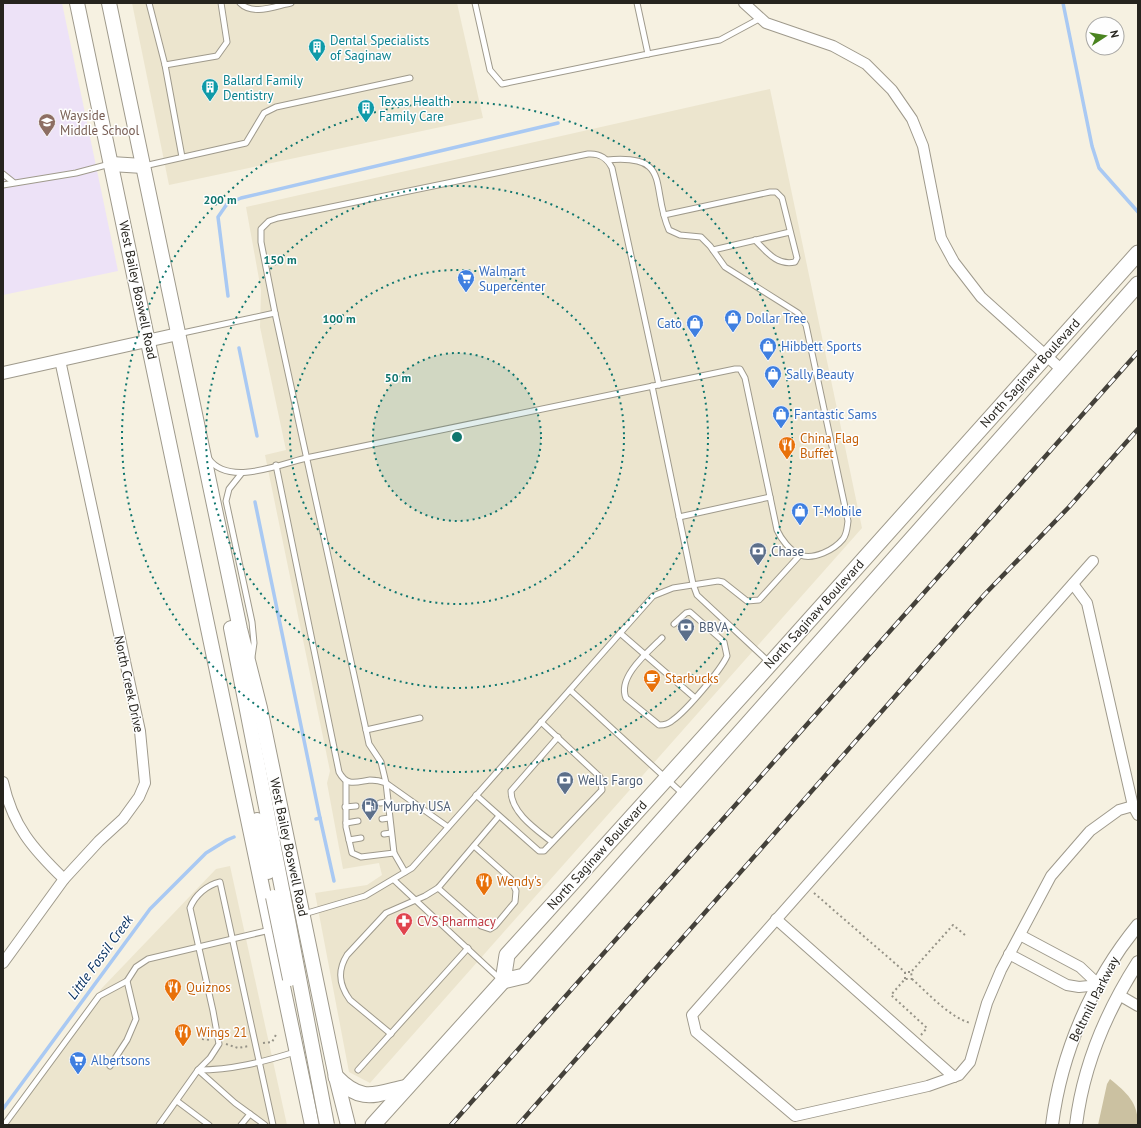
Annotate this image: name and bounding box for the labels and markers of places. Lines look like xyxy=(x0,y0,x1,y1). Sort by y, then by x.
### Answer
place label: Dental Specialists of Saginaw xyxy=(330,32,429,64)
building icon: Dental Specialists of Saginaw xyxy=(307,37,327,62)
place label: Ballard Family Dentistry xyxy=(223,72,303,104)
building icon: Ballard Family Dentistry xyxy=(200,77,220,102)
place label: Texas Health Family Care xyxy=(379,93,450,125)
building icon: Texas Health Family Care xyxy=(356,98,376,123)
place label: Wayside Middle School xyxy=(60,107,139,139)
school or university icon: Wayside Middle School xyxy=(37,112,57,137)
place label: Walmart Supercenter xyxy=(479,263,546,295)
supermarket icon: Walmart Supercenter xyxy=(456,268,476,293)
shop icon: Dollar Tree xyxy=(723,308,743,333)
place label: Dollar Tree xyxy=(746,310,806,327)
shop icon: Cato xyxy=(685,313,705,338)
place label: Cato xyxy=(657,315,682,332)
shop icon: Hibbett Sports xyxy=(758,336,778,361)
place label: Hibbett Sports xyxy=(781,338,862,355)
shop icon: Sally Beauty xyxy=(763,364,783,389)
place label: Sally Beauty xyxy=(786,366,854,383)
shop icon: Fantastic Sams xyxy=(771,404,791,429)
place label: Fantastic Sams xyxy=(794,406,877,423)
centre of rings xyxy=(450,430,464,444)
place label: China Flag Buffet xyxy=(800,430,859,462)
restaurant icon: China Flag Buffet xyxy=(777,435,797,460)
shop icon: T-Mobile xyxy=(790,501,810,526)
place label: T-Mobile xyxy=(813,503,862,520)
bank icon: Chase xyxy=(748,541,768,566)
place label: Chase xyxy=(771,543,804,560)
bank icon: BBVA xyxy=(676,617,696,642)
place label: BBVA xyxy=(699,619,729,636)
cafe icon: Starbucks xyxy=(642,668,662,693)
place label: Starbucks xyxy=(665,670,719,687)
bank icon: Wells Fargo xyxy=(555,770,575,795)
place label: Wells Fargo xyxy=(578,772,643,789)
fuel station icon: Murphy USA xyxy=(360,796,380,821)
place label: Murphy USA xyxy=(383,798,451,815)
restaurant icon: Wendy's xyxy=(474,871,494,896)
place label: Wendy's xyxy=(497,873,542,890)
pharmacy icon: CVS Pharmacy xyxy=(394,911,414,936)
place label: CVS Pharmacy xyxy=(417,913,496,930)
restaurant icon: Quiznos xyxy=(163,977,183,1002)
place label: Quiznos xyxy=(186,979,231,996)
restaurant icon: Wings 21 xyxy=(173,1022,193,1047)
place label: Wings 21 xyxy=(196,1024,247,1041)
supermarket icon: Albertsons xyxy=(68,1050,88,1075)
place label: Albertsons xyxy=(91,1052,150,1069)

